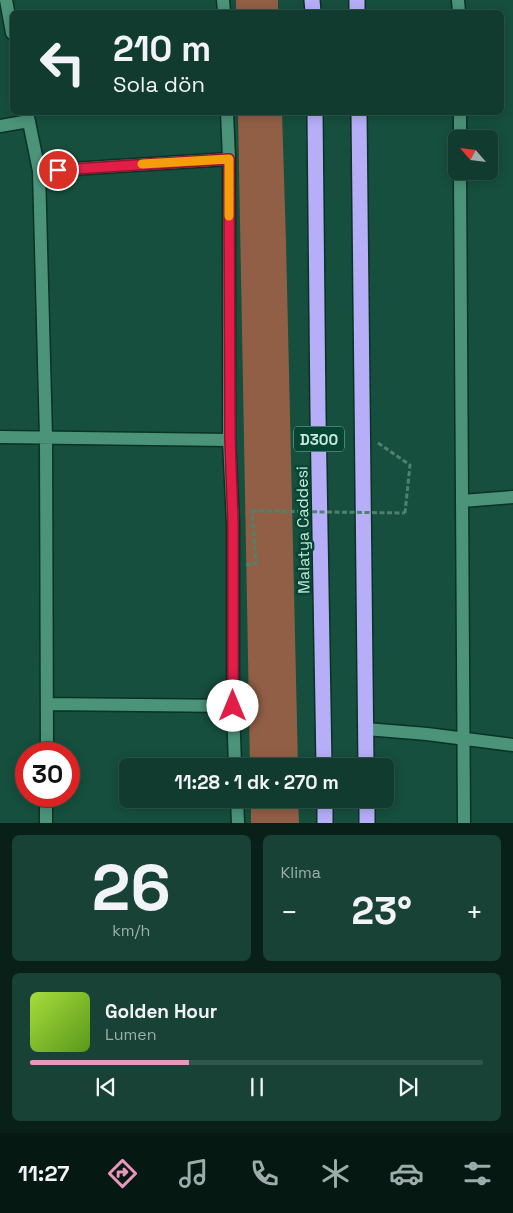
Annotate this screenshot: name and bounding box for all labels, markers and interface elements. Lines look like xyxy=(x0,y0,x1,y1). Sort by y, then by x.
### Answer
text: 210 m xyxy=(113,27,211,71)
icon: left xyxy=(30,30,95,95)
text: Sola dön xyxy=(113,70,205,98)
north arrow xyxy=(448,130,498,180)
map controls xyxy=(448,130,498,180)
pin xyxy=(37,149,79,191)
icon: arrive xyxy=(44,156,72,184)
road number: D300 xyxy=(294,426,344,452)
street label: Malatya Caddesi xyxy=(291,466,315,594)
position arrow xyxy=(206,679,258,731)
speed limit sign: 30 xyxy=(15,742,80,807)
text: 11:28 · 1 dk · 270 m xyxy=(174,770,339,795)
text: 26 xyxy=(92,846,171,929)
text: Klima xyxy=(281,862,321,883)
text: 23° xyxy=(351,887,412,935)
text: − xyxy=(281,894,298,930)
text: + xyxy=(466,894,483,930)
text: km/h xyxy=(112,920,150,941)
text: Golden Hour xyxy=(105,999,217,1024)
text: Lumen xyxy=(105,1024,157,1045)
icon: previous xyxy=(92,1073,120,1101)
icon: pause xyxy=(243,1073,271,1101)
icon: next xyxy=(394,1073,422,1101)
icon: directions xyxy=(105,1156,140,1191)
icon: music xyxy=(176,1156,211,1191)
icon: phone xyxy=(247,1156,282,1191)
icon: climate xyxy=(318,1156,353,1191)
icon: car xyxy=(389,1156,424,1191)
icon: filters xyxy=(460,1156,495,1191)
text: 11:27 xyxy=(18,1159,69,1187)

